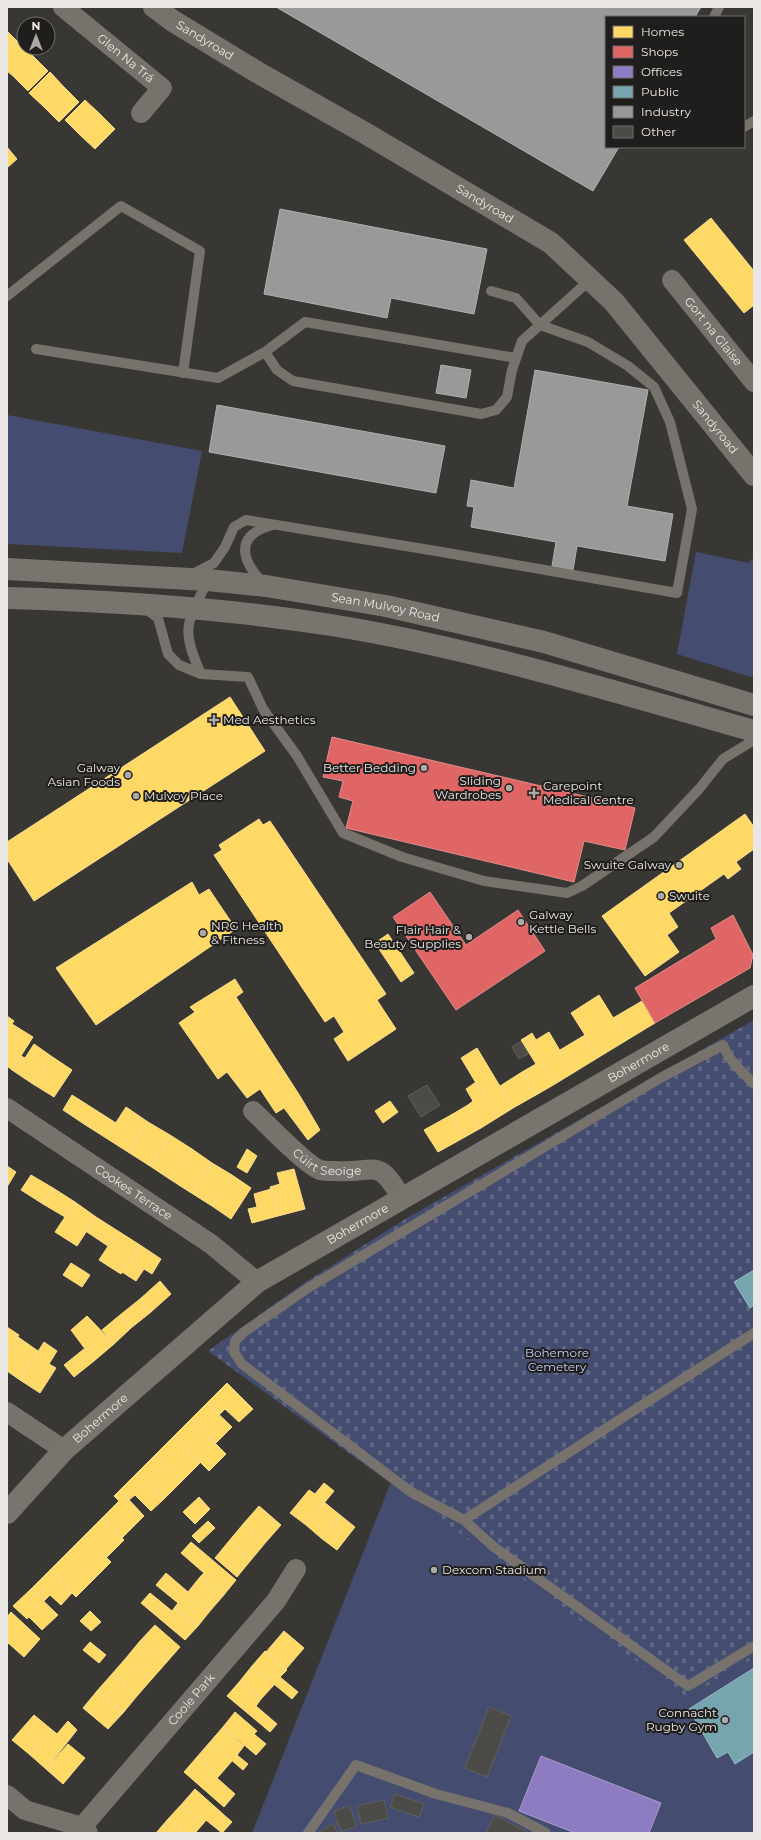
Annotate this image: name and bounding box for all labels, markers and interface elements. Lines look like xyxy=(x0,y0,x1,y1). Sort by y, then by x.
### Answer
north arrow xyxy=(16,16,56,56)
legend xyxy=(605,16,745,148)
street label: Sandyroad xyxy=(174,17,237,63)
text: N xyxy=(32,19,40,33)
text: Homes xyxy=(641,24,684,39)
street label: Glen Na Trá xyxy=(94,30,158,86)
text: Shops xyxy=(641,44,678,59)
text: Offices xyxy=(641,64,682,79)
text: Public xyxy=(641,84,679,99)
text: Industry xyxy=(641,104,691,119)
text: Other xyxy=(641,124,676,139)
street label: Sandyroad xyxy=(453,180,517,226)
street label: Gort na Glaise xyxy=(682,294,746,369)
street label: Sandyroad xyxy=(689,397,742,456)
street label: Sean Mulvoy Road xyxy=(330,589,441,625)
place label: Med Aesthetics xyxy=(223,712,316,727)
marker: Med Aesthetics xyxy=(208,714,220,726)
place label: Galway Asian Foods xyxy=(48,760,120,789)
place label: Better Bedding xyxy=(323,760,416,775)
marker: Better Bedding xyxy=(419,763,429,773)
marker: Galway Asian Foods xyxy=(123,770,133,780)
place label: Sliding Wardrobes xyxy=(435,773,501,802)
place label: Carepoint Medical Centre xyxy=(543,778,634,807)
marker: Sliding Wardrobes xyxy=(504,783,514,793)
marker: Carepoint Medical Centre xyxy=(528,787,540,799)
place label: Mulvoy Place xyxy=(144,788,223,803)
marker: Mulvoy Place xyxy=(131,791,141,801)
place label: Swuite Galway xyxy=(584,857,671,872)
marker: Swuite Galway xyxy=(674,860,684,870)
place label: Swuite xyxy=(669,888,710,903)
marker: Swuite xyxy=(656,891,666,901)
place label: Galway Kettle Bells xyxy=(529,907,596,936)
marker: Galway Kettle Bells xyxy=(516,917,526,927)
place label: NRG Health & Fitness xyxy=(211,918,282,947)
place label: Flair Hair & Beauty Supplies xyxy=(364,922,461,951)
marker: NRG Health & Fitness xyxy=(198,928,208,938)
marker: Flair Hair & Beauty Supplies xyxy=(464,932,474,942)
street label: Bohermore xyxy=(605,1038,672,1086)
street label: Cúirt Seoige xyxy=(290,1145,362,1178)
street label: Cookes Terrace xyxy=(92,1161,175,1223)
street label: Bohermore xyxy=(324,1200,391,1247)
park label: Bohemore Cemetery xyxy=(525,1345,589,1374)
street label: Bohermore xyxy=(69,1390,131,1446)
place label: Dexcom Stadium xyxy=(442,1562,546,1577)
marker: Dexcom Stadium xyxy=(429,1565,439,1575)
street label: Coole Park xyxy=(164,1669,218,1729)
place label: Connacht Rugby Gym xyxy=(646,1705,717,1734)
marker: Connacht Rugby Gym xyxy=(720,1715,730,1725)

